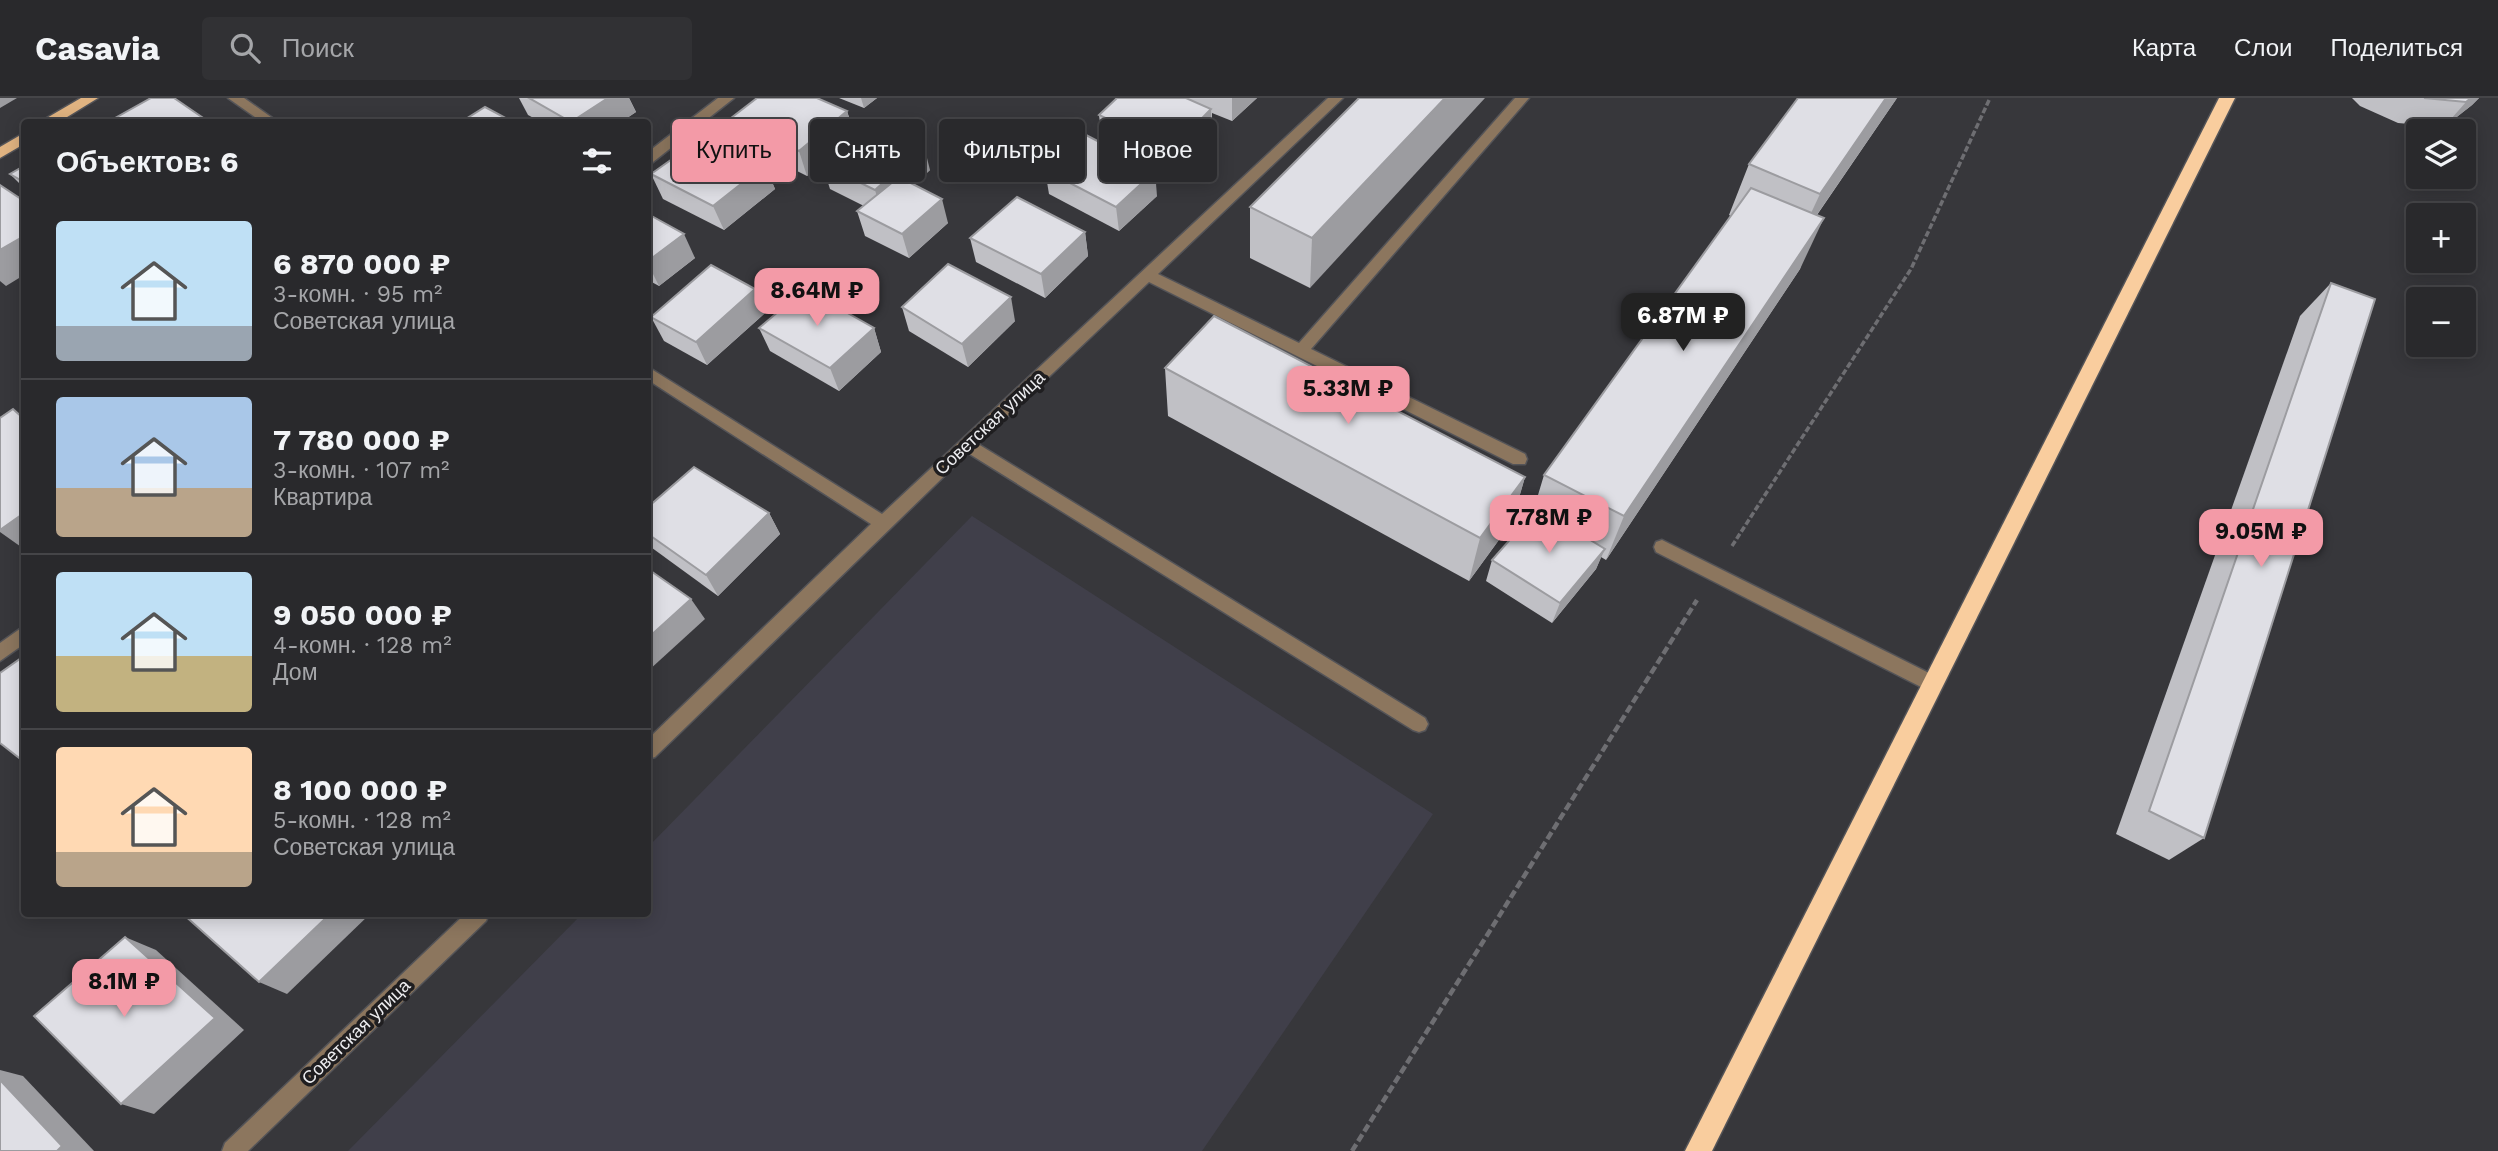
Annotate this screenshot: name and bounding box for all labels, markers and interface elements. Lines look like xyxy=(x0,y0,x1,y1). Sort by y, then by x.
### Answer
search box xyxy=(202,17,692,80)
text: Casavia xyxy=(35,29,160,68)
icon: search xyxy=(226,29,264,67)
text: Поиск xyxy=(282,33,354,63)
text: Карта xyxy=(2132,34,2196,62)
text: Слои xyxy=(2234,34,2292,62)
text: Поделиться xyxy=(2330,34,2463,62)
chip: Купить xyxy=(672,119,796,182)
chip: Снять xyxy=(810,119,925,182)
chip: Фильтры xyxy=(939,119,1085,182)
chip: Новое xyxy=(1099,119,1217,182)
map controls xyxy=(2406,119,2476,357)
button: layers xyxy=(2406,119,2476,189)
icon: filters xyxy=(578,142,616,180)
text: Объектов: 6 xyxy=(56,144,239,179)
button: + xyxy=(2406,203,2476,273)
text: 6 870 000 ₽ xyxy=(273,246,450,281)
icon: home xyxy=(112,249,196,333)
pin: 8.64M ₽ xyxy=(752,268,882,328)
text: 8.64M ₽ xyxy=(770,277,864,304)
text: 3-комн. · 95 m² xyxy=(273,281,443,308)
button: − xyxy=(2406,287,2476,357)
pin: 6.87M ₽ xyxy=(1618,294,1748,353)
text: 6.87M ₽ xyxy=(1637,302,1729,329)
text: Советская улица xyxy=(273,308,455,335)
street label: Советская улица xyxy=(930,366,1050,479)
pin: 5.33M ₽ xyxy=(1283,366,1413,426)
text: 5.33M ₽ xyxy=(1303,375,1393,402)
text: 7 780 000 ₽ xyxy=(273,422,450,457)
icon: home xyxy=(112,425,196,509)
text: 3-комн. · 107 m² xyxy=(273,457,450,484)
text: Квартира xyxy=(273,484,372,511)
pin: 7.78M ₽ xyxy=(1484,496,1614,555)
text: 7.78M ₽ xyxy=(1506,504,1592,531)
pin: 9.05M ₽ xyxy=(2196,510,2326,569)
text: 9.05M ₽ xyxy=(2215,518,2307,545)
text: 9 050 000 ₽ xyxy=(273,597,452,632)
icon: home xyxy=(112,600,196,684)
text: 4-комн. · 128 m² xyxy=(273,632,452,659)
text: Дом xyxy=(273,659,317,686)
text: 8 100 000 ₽ xyxy=(273,772,447,807)
icon: home xyxy=(112,775,196,859)
text: 5-комн. · 128 m² xyxy=(273,807,451,834)
text: Советская улица xyxy=(273,834,455,861)
pin: 8.1M ₽ xyxy=(67,960,181,1019)
text: 8.1M ₽ xyxy=(88,968,160,995)
street label: Советская улица xyxy=(297,974,415,1089)

